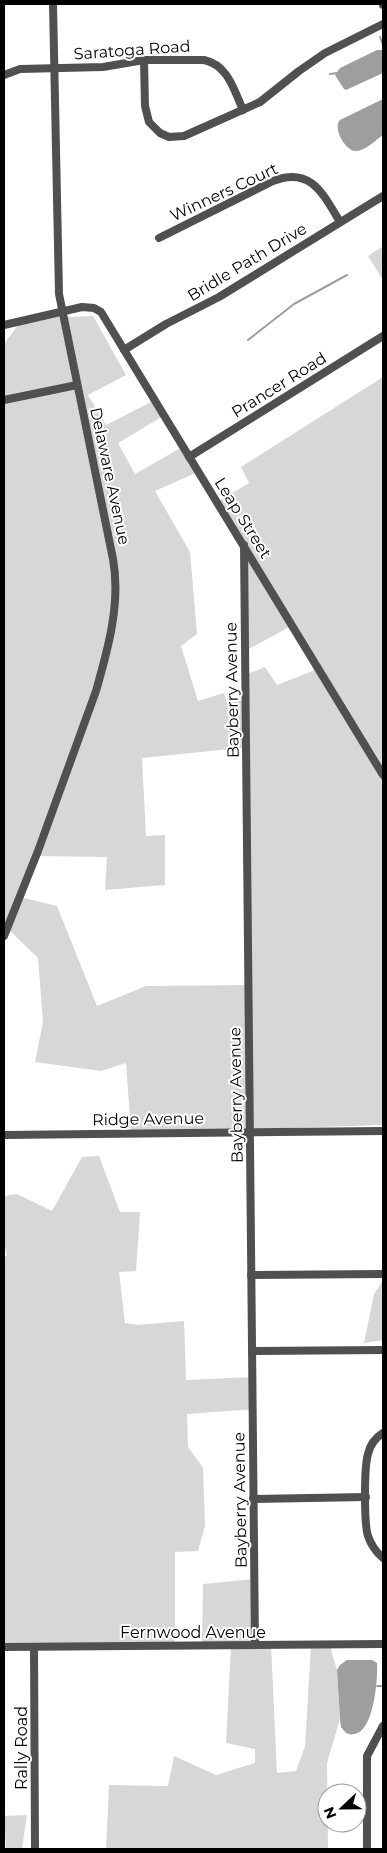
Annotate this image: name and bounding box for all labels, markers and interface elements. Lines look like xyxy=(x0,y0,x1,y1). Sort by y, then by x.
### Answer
street label: Saratoga Road xyxy=(73,36,191,64)
street label: Winners Court xyxy=(167,159,281,225)
street label: Bridle Path Drive xyxy=(184,219,310,305)
street label: Prancer Road xyxy=(228,348,330,422)
street label: Delaware Avenue xyxy=(86,406,134,546)
street label: Leap Street xyxy=(211,474,276,562)
street label: Bayberry Avenue xyxy=(221,622,243,758)
street label: Bayberry Avenue xyxy=(225,1027,247,1163)
street label: Ridge Avenue xyxy=(92,1109,204,1129)
street label: Bayberry Avenue xyxy=(229,1432,251,1568)
street label: Fernwood Avenue xyxy=(120,1623,266,1642)
street label: Rally Road xyxy=(12,1706,31,1790)
north arrow xyxy=(317,1783,367,1833)
text: N xyxy=(319,1804,340,1821)

